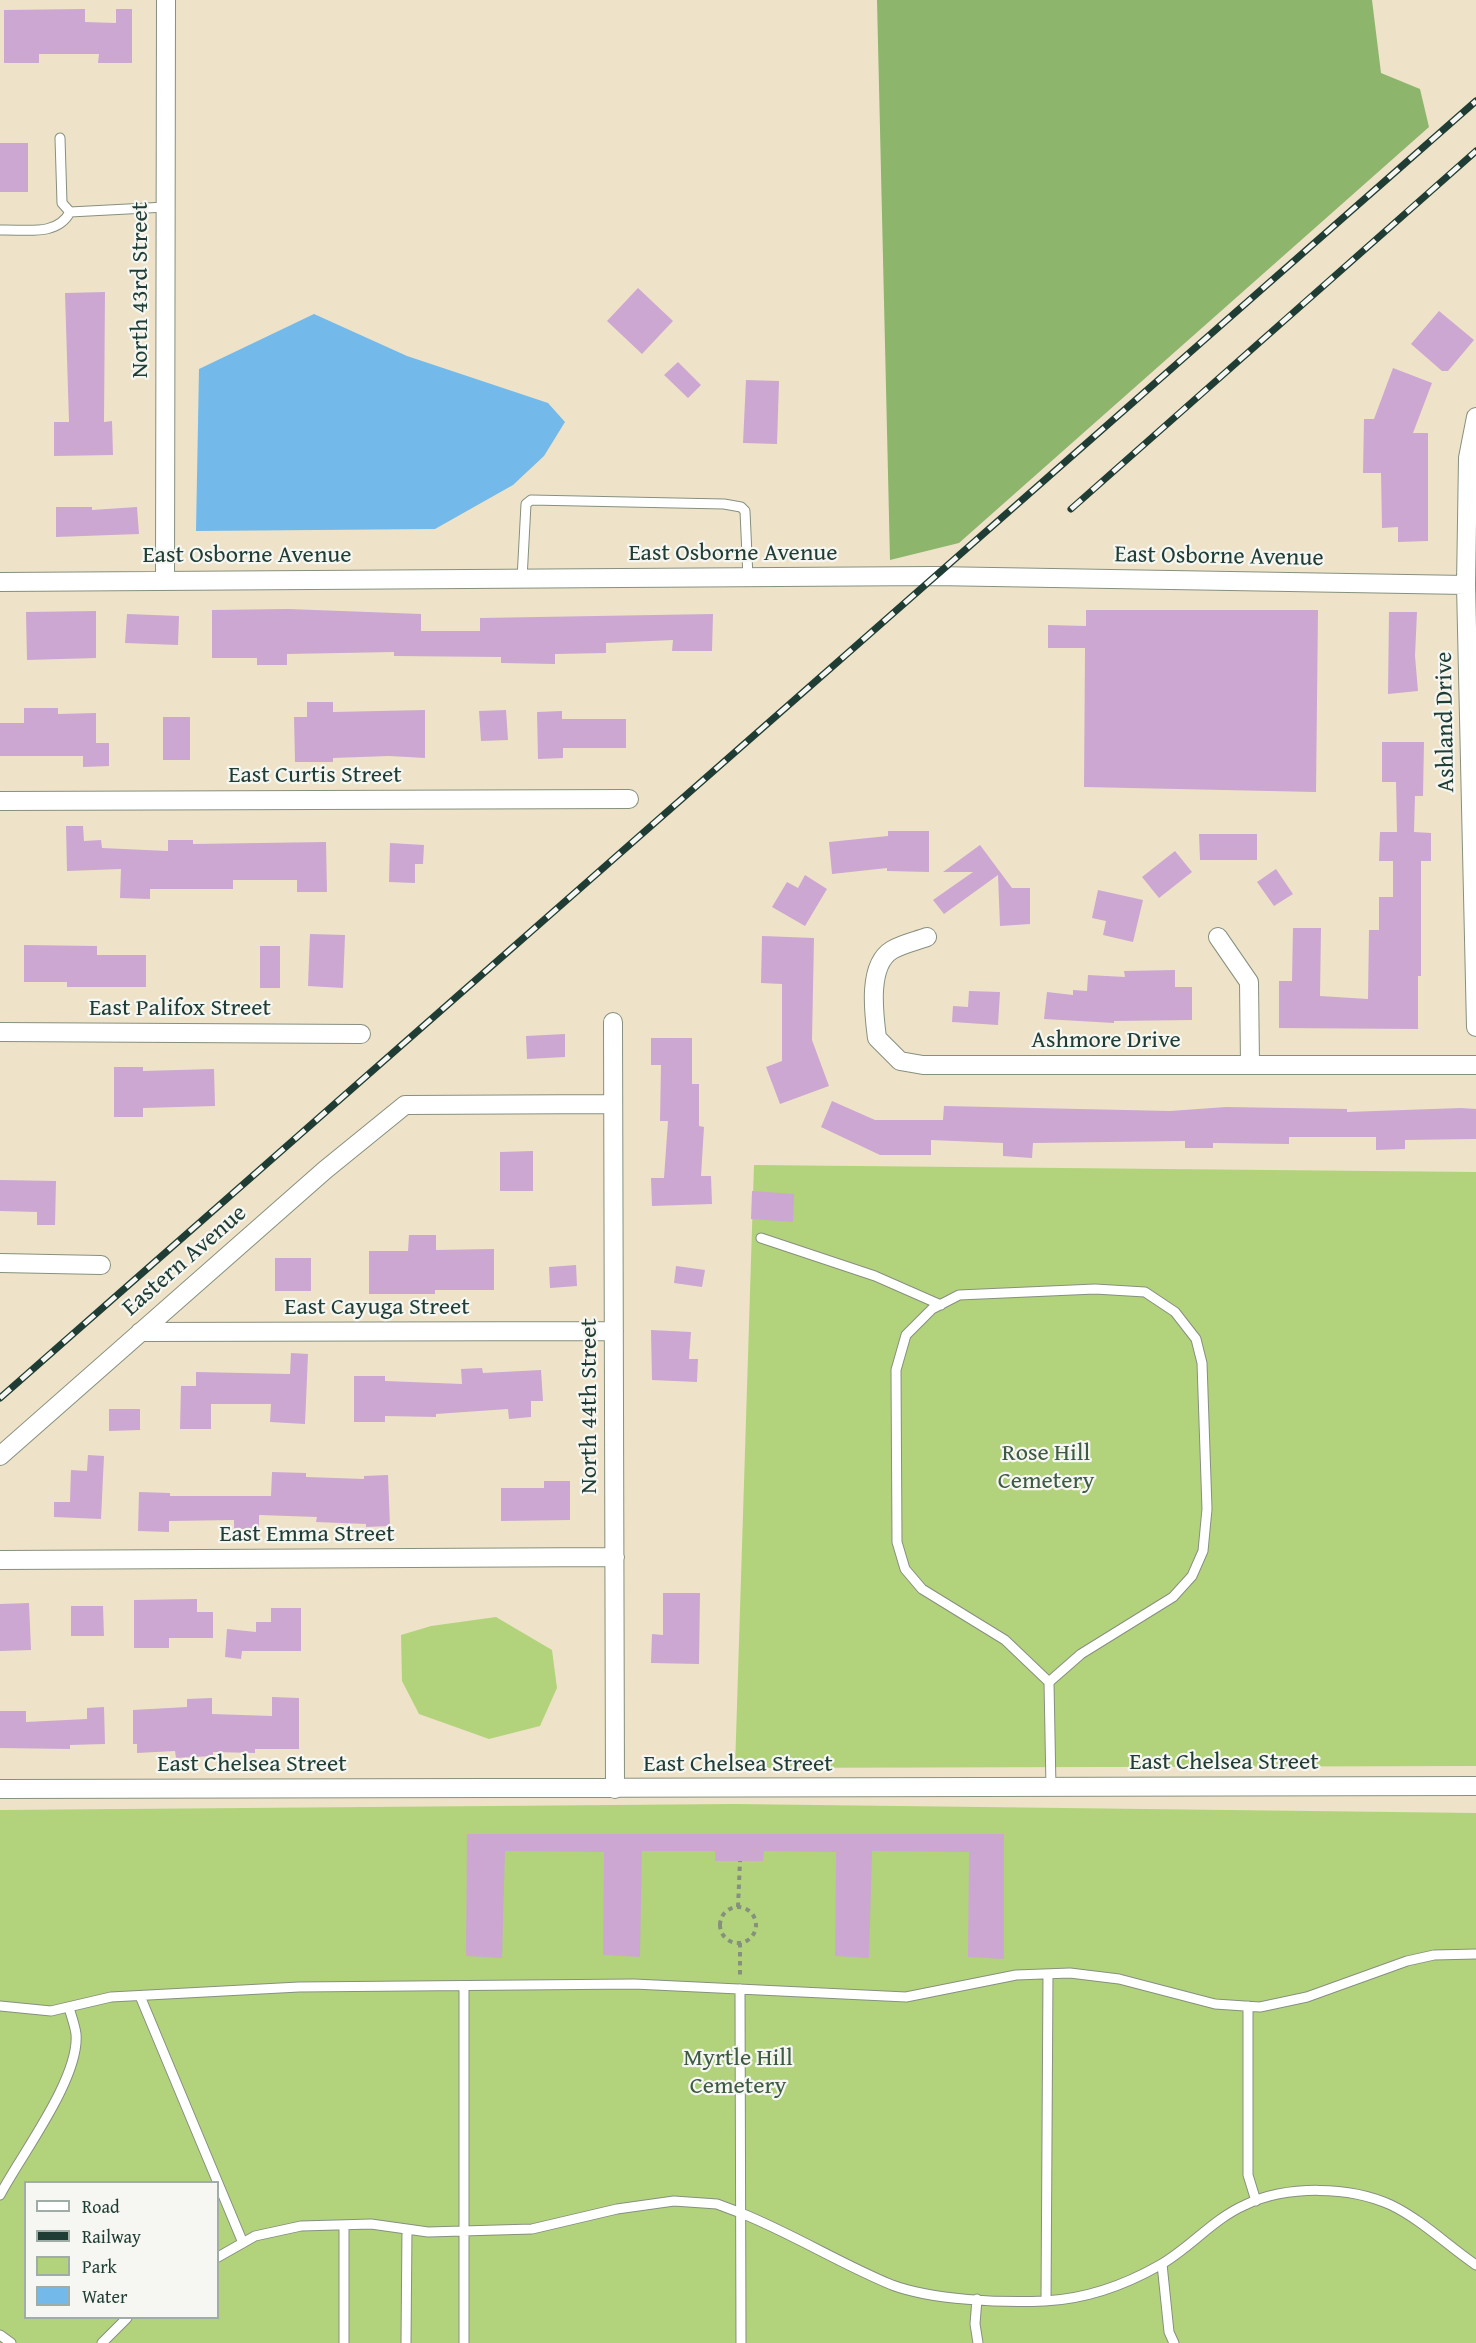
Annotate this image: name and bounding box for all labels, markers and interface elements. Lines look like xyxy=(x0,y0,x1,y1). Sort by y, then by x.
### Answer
street label: North 43rd Street xyxy=(127,202,155,378)
street label: East Osborne Avenue xyxy=(628,540,838,568)
street label: East Osborne Avenue xyxy=(1114,541,1324,573)
street label: East Osborne Avenue xyxy=(142,542,352,570)
street label: Ashland Drive xyxy=(1430,651,1462,793)
street label: East Curtis Street xyxy=(228,762,402,790)
street label: East Palifox Street xyxy=(89,995,271,1023)
street label: Ashmore Drive xyxy=(1031,1027,1181,1055)
street label: Eastern Avenue xyxy=(117,1199,253,1323)
street label: East Cayuga Street xyxy=(284,1294,470,1322)
street label: North 44th Street xyxy=(576,1318,604,1494)
park label: Rose Hill Cemetery xyxy=(998,1440,1094,1496)
street label: East Emma Street xyxy=(219,1521,395,1549)
street label: East Chelsea Street xyxy=(1129,1749,1319,1777)
street label: East Chelsea Street xyxy=(157,1751,347,1779)
street label: East Chelsea Street xyxy=(643,1751,833,1779)
park label: Myrtle Hill Cemetery xyxy=(683,2045,793,2101)
legend xyxy=(24,2181,219,2319)
text: Road xyxy=(82,2193,120,2220)
text: Railway xyxy=(82,2223,141,2250)
text: Park xyxy=(82,2253,117,2280)
text: Water xyxy=(82,2283,127,2310)

